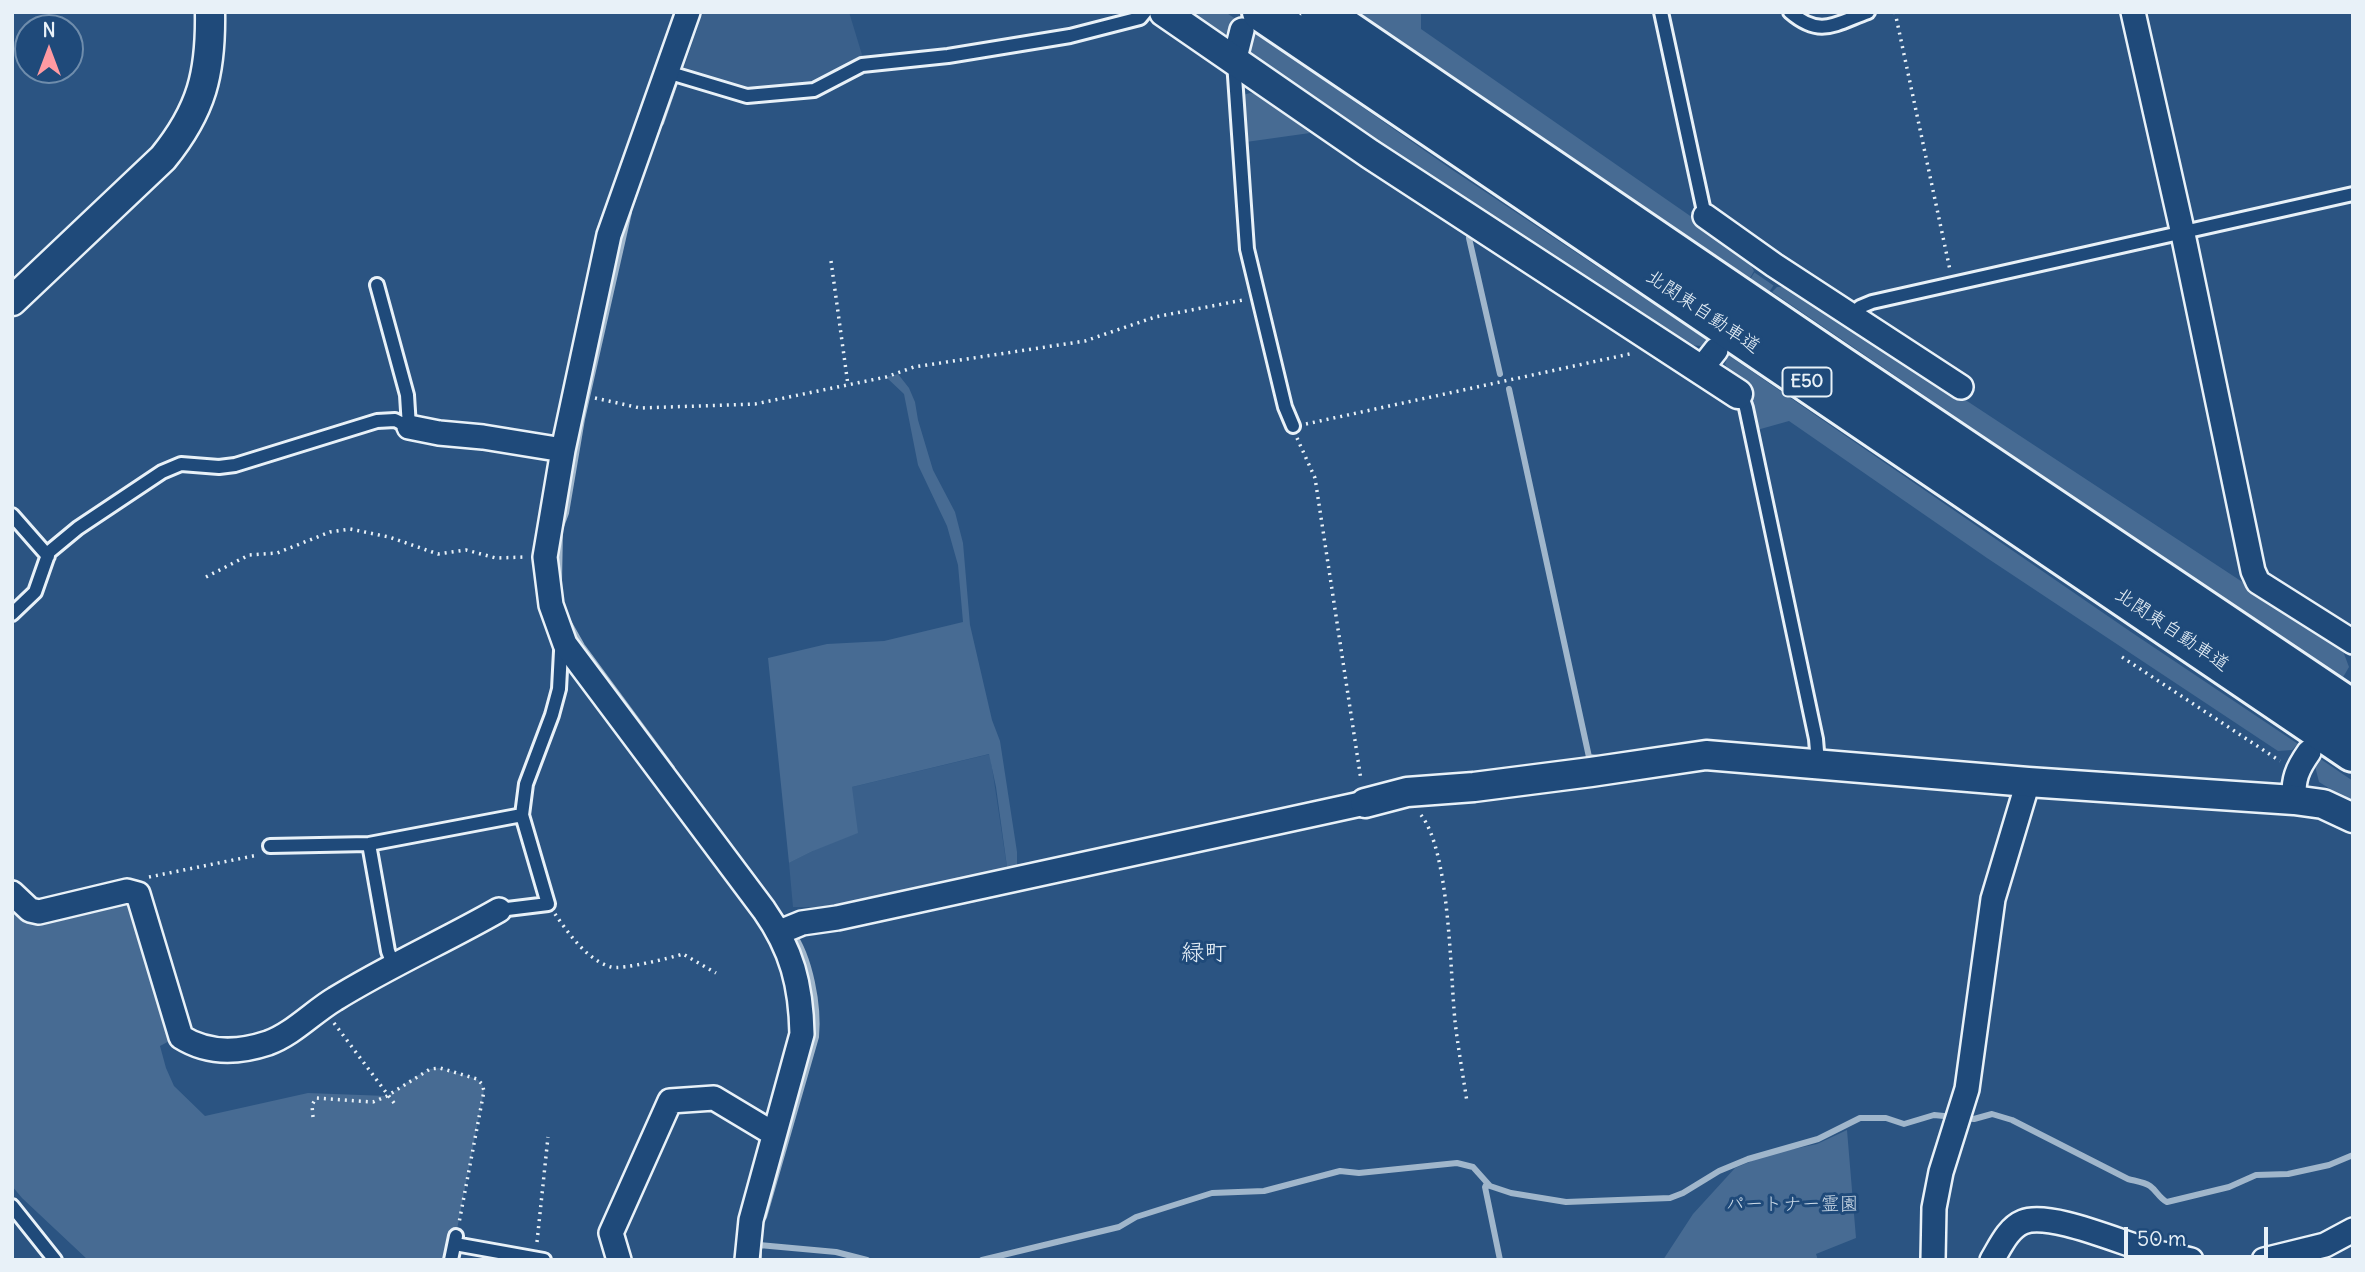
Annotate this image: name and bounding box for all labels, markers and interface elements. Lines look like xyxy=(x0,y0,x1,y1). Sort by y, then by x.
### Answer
north arrow xyxy=(14,14,84,84)
text: N xyxy=(42,18,56,42)
street label: 北関東自動車道 xyxy=(1641,265,1765,359)
road number: E50 xyxy=(1783,368,1832,396)
street label: 北関東自動車道 xyxy=(2110,583,2234,677)
district label: 緑町 xyxy=(1181,939,1227,967)
park label: パートナー霊園 xyxy=(1726,1194,1858,1216)
scale bar xyxy=(2127,1212,2270,1256)
text: 50 m xyxy=(2137,1225,2186,1252)

